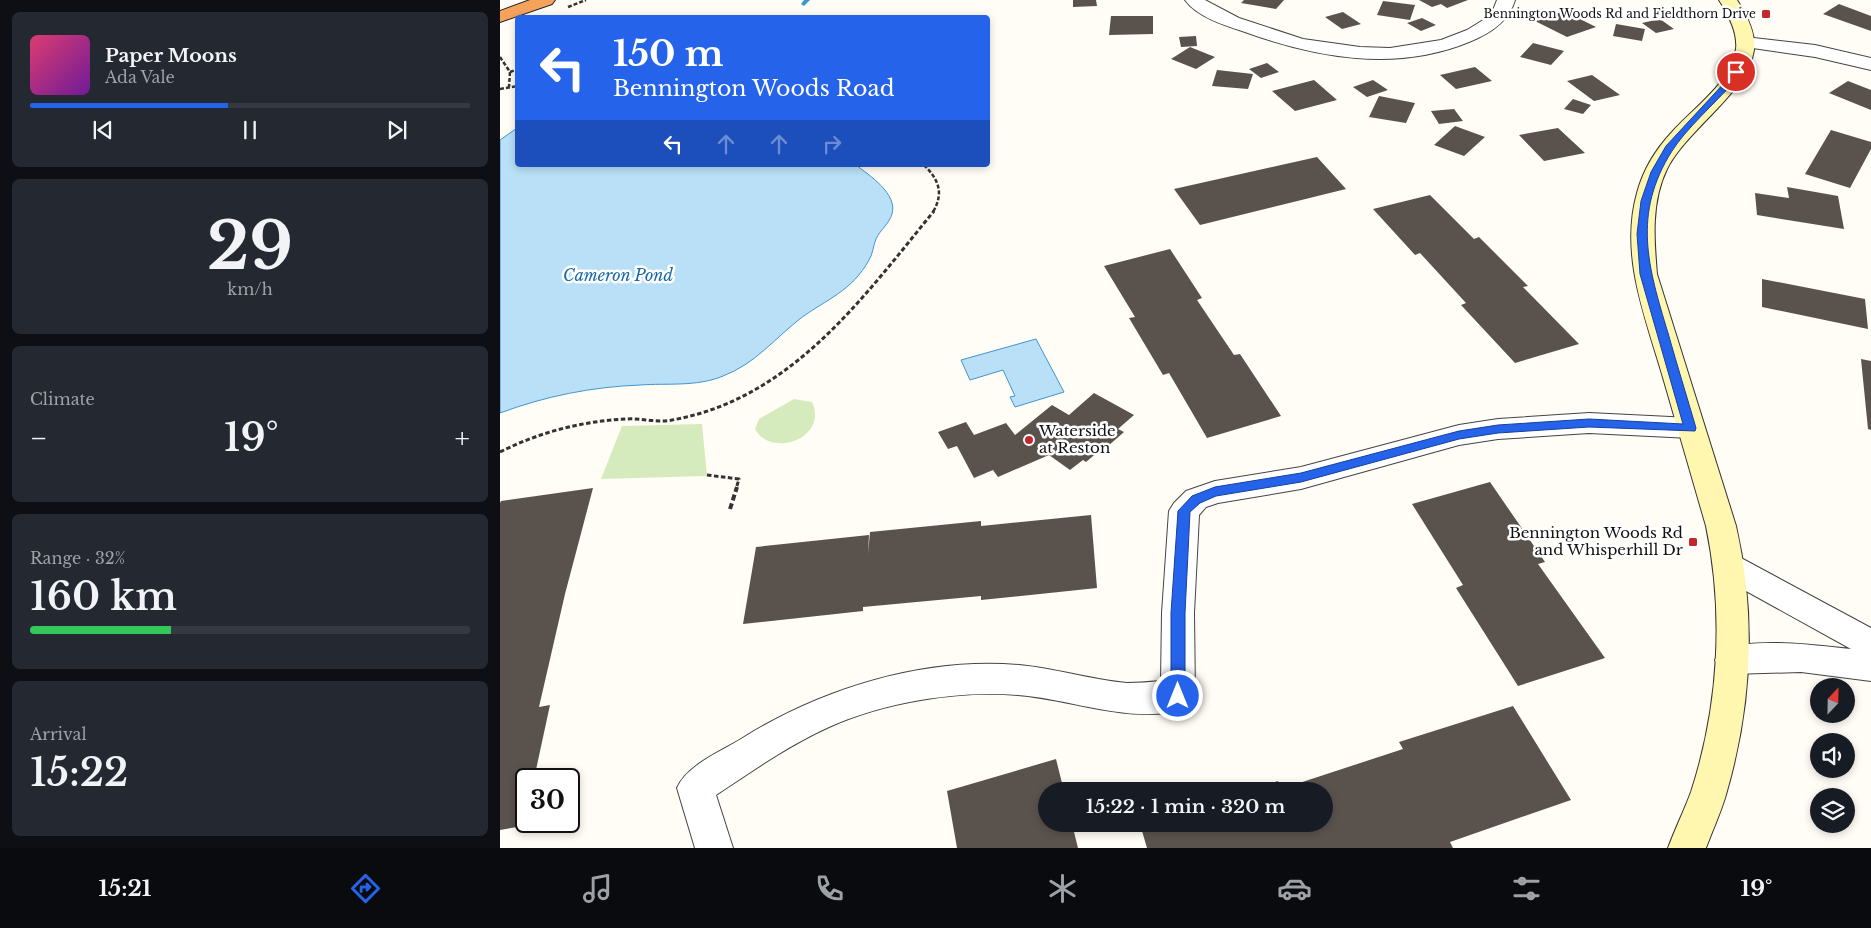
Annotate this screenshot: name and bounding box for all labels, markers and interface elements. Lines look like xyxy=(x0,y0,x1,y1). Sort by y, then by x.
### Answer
place label: Bennington Woods Rd and Fieldthorn Drive xyxy=(1484,6,1756,21)
marker: Bennington Woods Rd and Fieldthorn Drive xyxy=(1760,8,1772,20)
text: 150 m xyxy=(613,32,724,75)
icon: left xyxy=(530,35,595,100)
text: Paper Moons xyxy=(105,44,237,67)
pin xyxy=(1715,51,1757,93)
icon: arrive xyxy=(1722,58,1750,86)
text: Ada Vale xyxy=(105,67,175,87)
text: Bennington Woods Road xyxy=(613,75,895,102)
icon: previous xyxy=(89,116,117,144)
icon: pause xyxy=(236,116,264,144)
icon: next xyxy=(383,116,411,144)
icon: left xyxy=(659,130,687,158)
icon: ahead xyxy=(712,130,740,158)
icon: ahead xyxy=(765,130,793,158)
icon: right xyxy=(818,130,846,158)
text: 29 xyxy=(207,206,293,287)
water label: Cameron Pond xyxy=(563,265,673,285)
text: km/h xyxy=(227,279,273,299)
text: Climate xyxy=(30,389,95,409)
text: 19° xyxy=(224,414,279,461)
text: − xyxy=(30,421,48,456)
text: + xyxy=(455,421,470,456)
place label: Waterside at Reston xyxy=(1038,421,1116,457)
marker: Waterside at Reston xyxy=(1023,434,1035,446)
place label: Bennington Woods Rd and Whisperhill Dr xyxy=(1509,523,1684,559)
marker: Bennington Woods Rd and Whisperhill Dr xyxy=(1687,536,1699,548)
text: Range · 32% xyxy=(30,548,125,568)
text: 160 km xyxy=(30,573,177,620)
position arrow xyxy=(1151,669,1203,721)
north arrow xyxy=(1810,678,1855,722)
map controls xyxy=(1810,678,1855,833)
text: Arrival xyxy=(30,724,87,744)
button: sound xyxy=(1810,733,1855,778)
text: 15:22 xyxy=(30,749,128,796)
speed limit sign: 30 xyxy=(515,768,580,833)
button: layers xyxy=(1810,788,1855,833)
text: 15:22 · 1 min · 320 m xyxy=(1086,795,1285,818)
icon: directions xyxy=(348,871,383,906)
icon: music xyxy=(580,871,615,906)
icon: phone xyxy=(812,871,847,906)
icon: climate xyxy=(1045,871,1080,906)
icon: car xyxy=(1277,871,1312,906)
icon: filters xyxy=(1509,871,1544,906)
text: 15:21 xyxy=(99,875,151,902)
text: 19° xyxy=(1741,875,1772,902)

